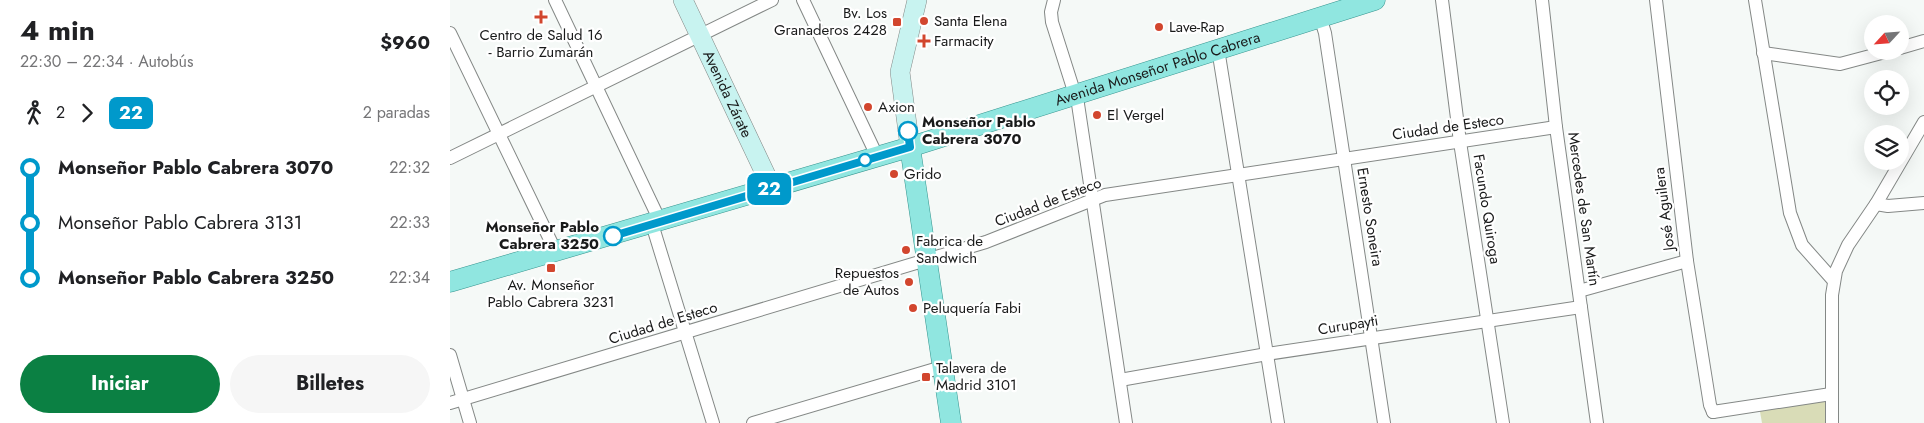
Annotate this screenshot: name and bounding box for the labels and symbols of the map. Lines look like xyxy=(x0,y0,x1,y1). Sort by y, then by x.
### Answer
place label: Bv. Los Granaderos 2428 xyxy=(774,2,887,41)
marker: Centro de Salud 16 - Barrio Zumarán xyxy=(534,10,548,24)
place label: Santa Elena xyxy=(934,10,1007,32)
marker: Santa Elena xyxy=(918,15,930,27)
north arrow xyxy=(1864,15,1909,60)
marker: Bv. Los Granaderos 2428 xyxy=(891,16,903,28)
place label: Lave-Rap xyxy=(1169,16,1225,38)
marker: Lave-Rap xyxy=(1153,21,1165,33)
place label: Centro de Salud 16 - Barrio Zumarán xyxy=(479,24,603,63)
street label: Avenida Monseñor Pablo Cabrera xyxy=(1052,26,1263,111)
place label: Farmacity xyxy=(934,30,994,52)
marker: Farmacity xyxy=(918,35,930,47)
street label: Avenida Zárate xyxy=(697,47,758,142)
place label: Axion xyxy=(878,96,915,118)
marker: Axion xyxy=(862,101,874,113)
place label: El Vergel xyxy=(1107,104,1164,126)
street label: Ciudad de Esteco xyxy=(1391,108,1505,146)
marker: El Vergel xyxy=(1091,109,1103,121)
place label: Monseñor Pablo Cabrera 3070 xyxy=(922,111,1036,150)
marker: Monseñor Pablo Cabrera 3070 xyxy=(898,121,918,141)
street label: Mercedes de San Martín xyxy=(1562,131,1606,287)
street label: Facundo Quiroga xyxy=(1467,152,1507,266)
unlabelled marker xyxy=(858,153,872,167)
place label: Grido xyxy=(904,163,941,185)
street label: Ernesto Soneira xyxy=(1351,166,1389,268)
street label: José Aguilera xyxy=(1648,166,1680,254)
marker: Grido xyxy=(888,168,900,180)
street label: Ciudad de Esteco xyxy=(991,172,1105,232)
line badge: 22 xyxy=(746,173,792,205)
place label: Monseñor Pablo Cabrera 3250 xyxy=(485,216,599,255)
marker: Monseñor Pablo Cabrera 3250 xyxy=(603,226,623,246)
place label: Fabrica de Sandwich xyxy=(916,230,983,269)
marker: Fabrica de Sandwich xyxy=(900,244,912,256)
marker: Av. Monseñor Pablo Cabrera 3231 xyxy=(545,262,557,274)
place label: Repuestos de Autos xyxy=(835,262,899,301)
place label: Av. Monseñor Pablo Cabrera 3231 xyxy=(488,274,614,313)
marker: Repuestos de Autos xyxy=(903,276,915,288)
street label: Ciudad de Esteco xyxy=(606,296,720,350)
place label: Peluquería Fabi xyxy=(923,297,1021,319)
marker: Peluquería Fabi xyxy=(907,302,919,314)
street label: Curupayti xyxy=(1316,309,1380,341)
place label: Talavera de Madrid 3101 xyxy=(936,357,1017,396)
marker: Talavera de Madrid 3101 xyxy=(920,371,932,383)

